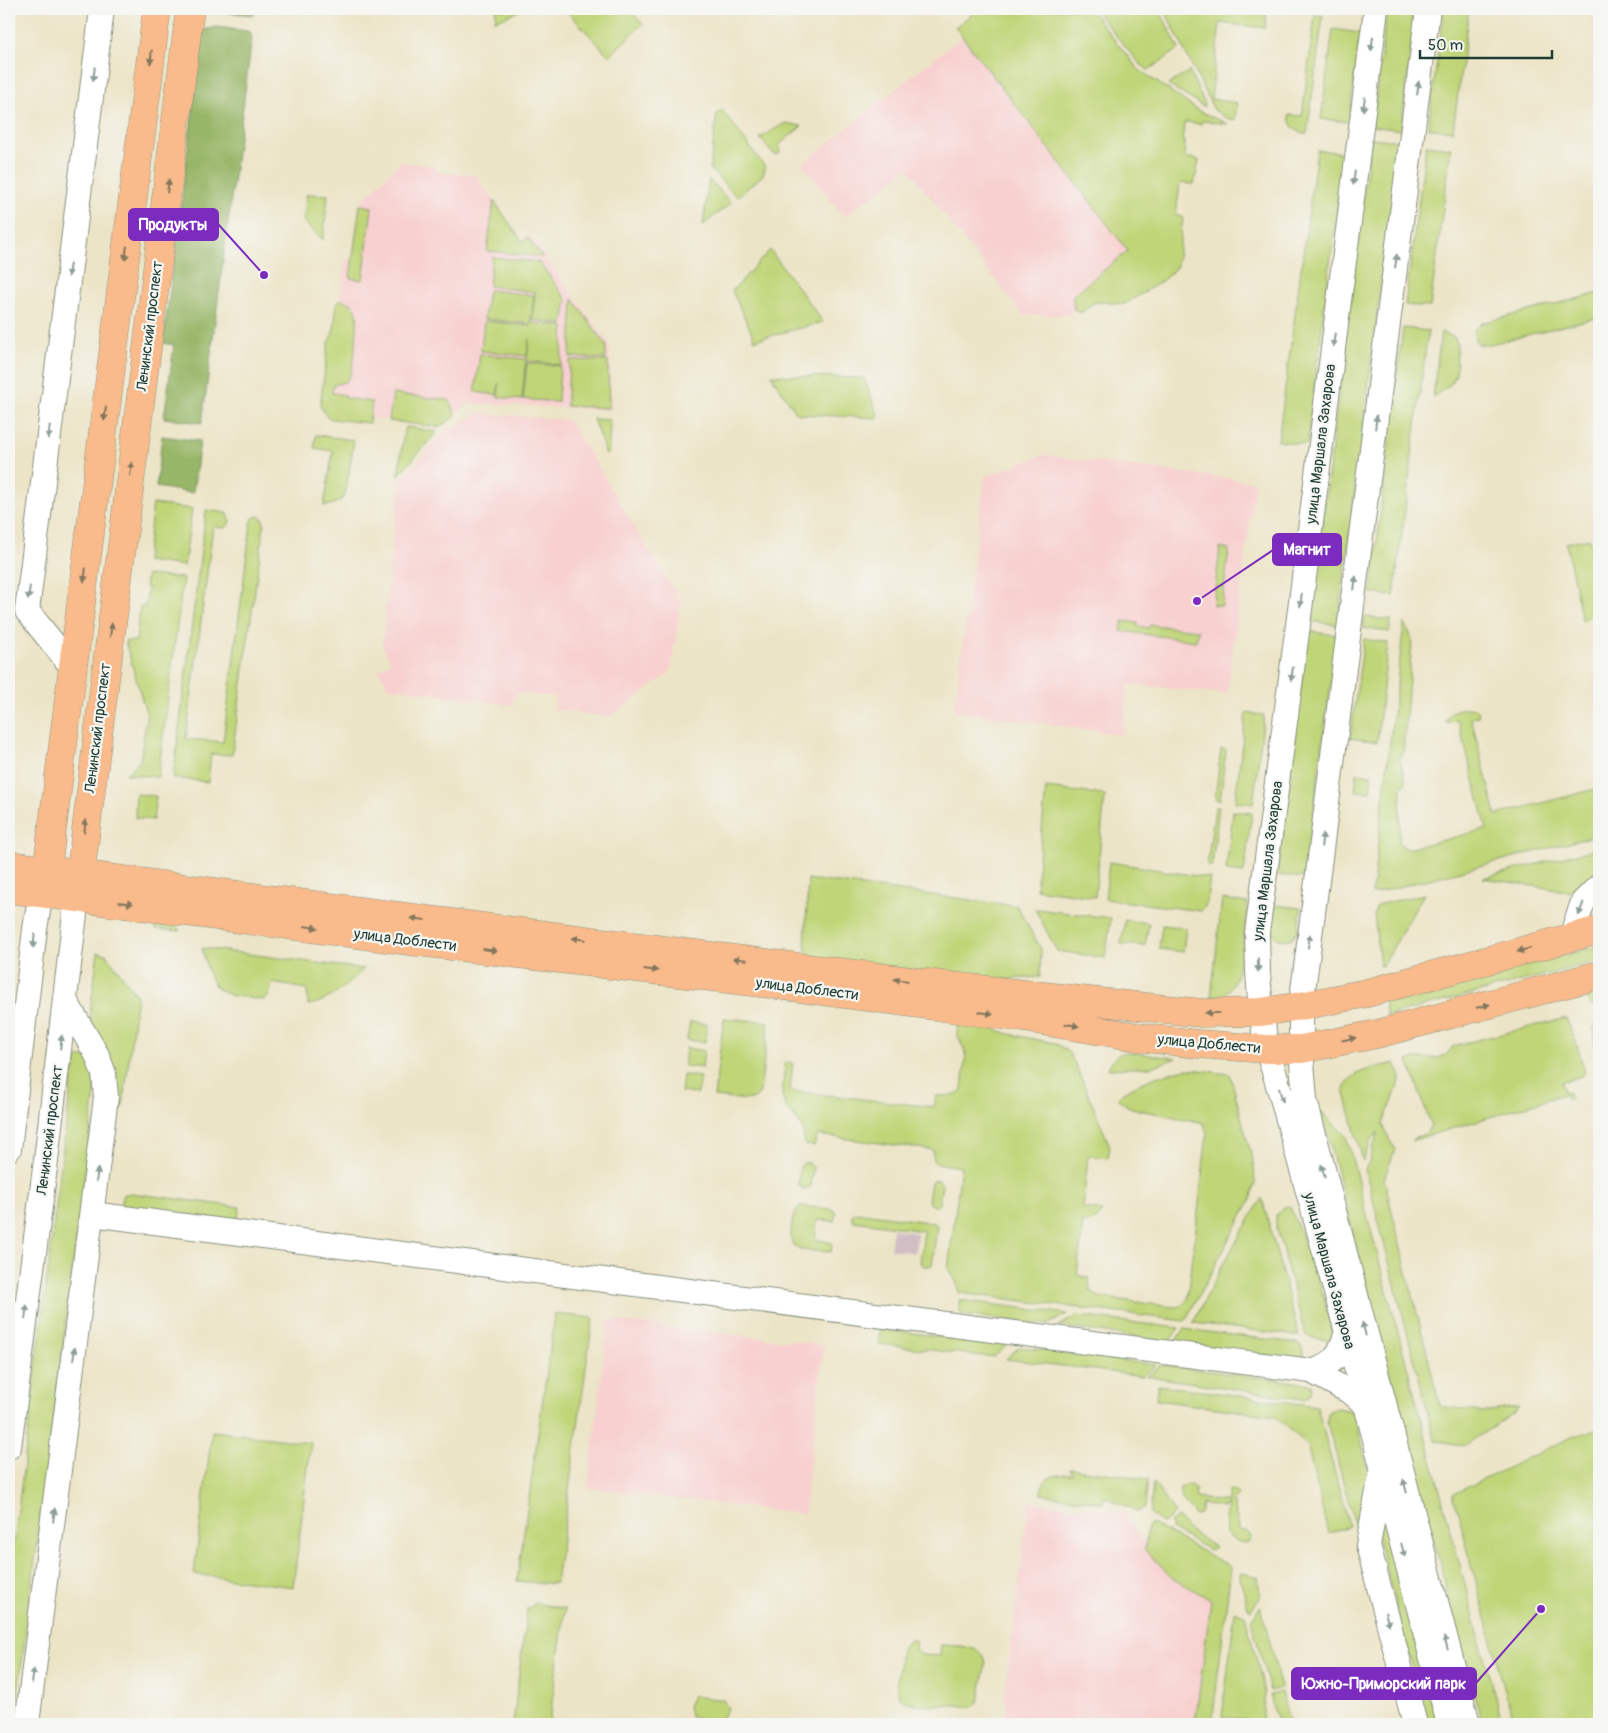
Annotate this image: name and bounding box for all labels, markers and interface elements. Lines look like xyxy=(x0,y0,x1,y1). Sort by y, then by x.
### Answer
scale bar xyxy=(1420,28,1553,60)
one-way arrow xyxy=(1368,36,1376,52)
text: 50 m xyxy=(1428,36,1463,55)
one-way arrow xyxy=(147,49,155,65)
one-way arrow xyxy=(90,67,98,83)
one-way arrow xyxy=(1414,80,1422,96)
one-way arrow xyxy=(1360,97,1368,113)
one-way arrow xyxy=(1350,171,1358,187)
one-way arrow xyxy=(164,178,172,194)
callout: Продукты xyxy=(129,209,218,240)
text: Продукты xyxy=(139,215,207,235)
one-way arrow xyxy=(122,245,130,261)
one-way arrow xyxy=(1392,253,1400,269)
street label: Ленинский проспект xyxy=(132,259,167,393)
one-way arrow xyxy=(65,263,73,279)
one-way arrow xyxy=(1330,332,1338,348)
street label: улица Маршала Захарова xyxy=(1302,363,1340,526)
one-way arrow xyxy=(101,406,109,422)
one-way arrow xyxy=(1372,414,1380,430)
one-way arrow xyxy=(45,424,53,440)
one-way arrow xyxy=(127,461,135,477)
callout: Магнит xyxy=(1273,534,1341,565)
text: Магнит xyxy=(1283,540,1332,560)
one-way arrow xyxy=(80,568,88,584)
one-way arrow xyxy=(1351,575,1359,591)
one-way arrow xyxy=(25,585,33,601)
one-way arrow xyxy=(1297,592,1305,608)
one-way arrow xyxy=(107,622,115,638)
street label: Ленинский проспект xyxy=(80,661,115,795)
one-way arrow xyxy=(1288,666,1296,682)
street label: улица Маршала Захарова xyxy=(1249,780,1287,943)
one-way arrow xyxy=(82,818,90,834)
one-way arrow xyxy=(1318,832,1326,848)
one-way arrow xyxy=(118,899,134,907)
one-way arrow xyxy=(1577,902,1585,917)
one-way arrow xyxy=(409,915,425,923)
one-way arrow xyxy=(303,923,319,931)
street label: улица Доблести xyxy=(352,924,458,956)
one-way arrow xyxy=(1305,932,1313,948)
one-way arrow xyxy=(30,933,38,949)
one-way arrow xyxy=(571,935,587,943)
one-way arrow xyxy=(482,946,498,954)
one-way arrow xyxy=(1516,946,1531,954)
one-way arrow xyxy=(732,955,748,963)
one-way arrow xyxy=(1254,957,1262,973)
one-way arrow xyxy=(643,966,659,974)
street label: улица Доблести xyxy=(754,973,860,1005)
one-way arrow xyxy=(893,976,909,984)
one-way arrow xyxy=(1475,1002,1490,1010)
one-way arrow xyxy=(978,1009,994,1017)
one-way arrow xyxy=(1204,1009,1220,1017)
one-way arrow xyxy=(1065,1022,1081,1030)
street label: улица Доблести xyxy=(1156,1030,1261,1058)
one-way arrow xyxy=(57,1034,65,1050)
one-way arrow xyxy=(1341,1035,1357,1043)
street label: Ленинский проспект xyxy=(32,1063,67,1197)
one-way arrow xyxy=(1278,1088,1286,1103)
one-way arrow xyxy=(1319,1164,1327,1179)
one-way arrow xyxy=(93,1167,101,1183)
street label: улица Маршала Захарова xyxy=(1299,1190,1359,1351)
one-way arrow xyxy=(23,1304,31,1320)
one-way arrow xyxy=(1360,1321,1368,1336)
one-way arrow xyxy=(71,1345,79,1361)
one-way arrow xyxy=(1401,1478,1409,1493)
one-way arrow xyxy=(50,1506,58,1522)
one-way arrow xyxy=(1399,1542,1407,1557)
one-way arrow xyxy=(1384,1611,1392,1626)
one-way arrow xyxy=(1442,1636,1450,1651)
one-way arrow xyxy=(29,1668,37,1684)
callout: Южно-Приморский парк xyxy=(1292,1668,1476,1699)
text: Южно-Приморский парк xyxy=(1301,1674,1466,1694)

